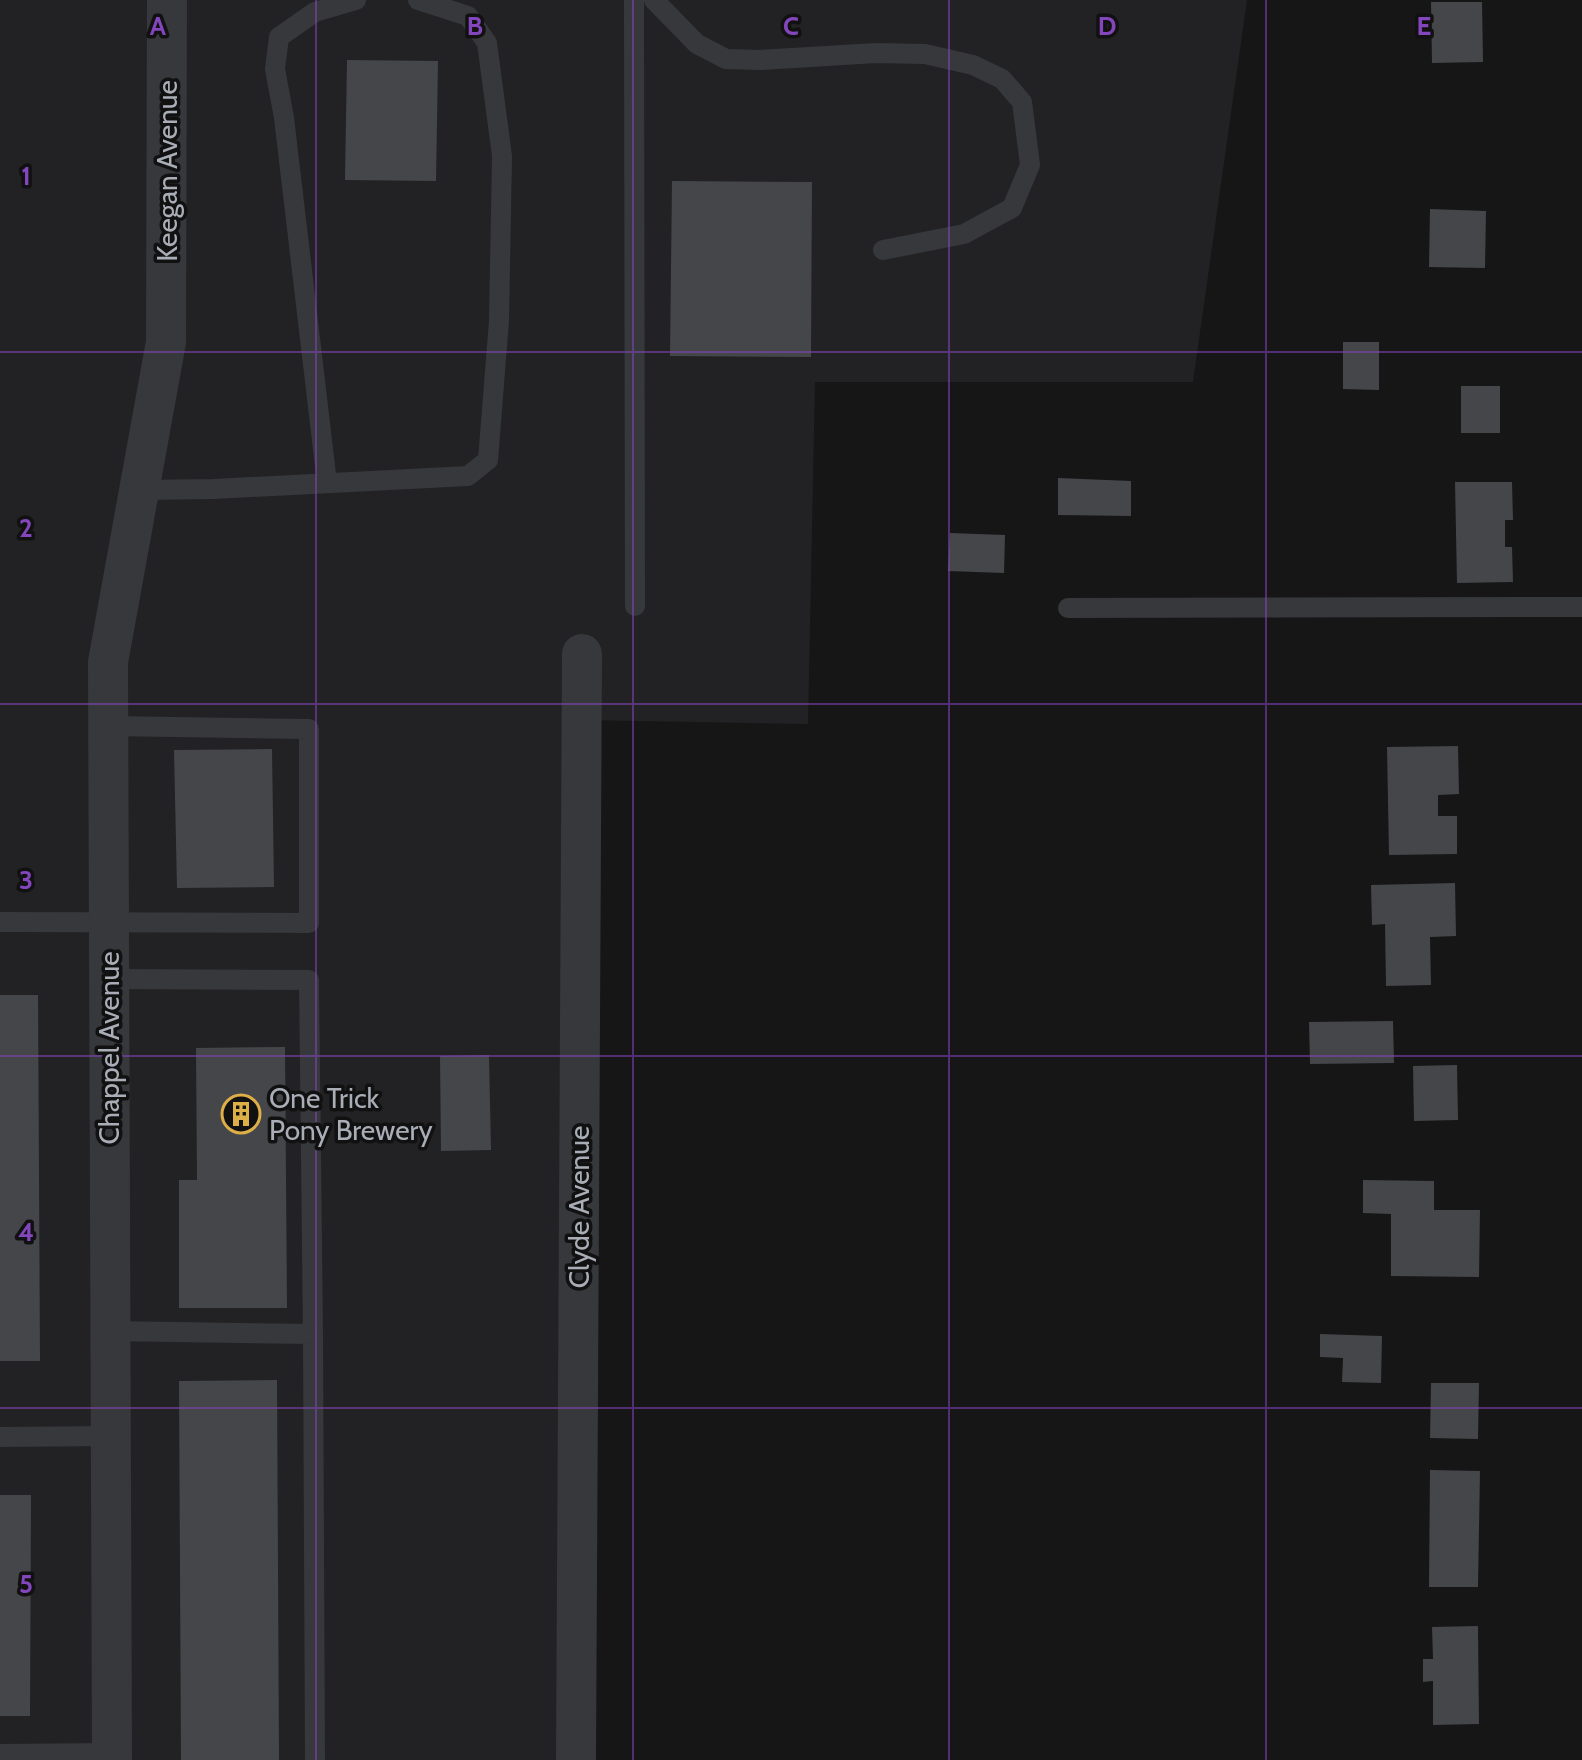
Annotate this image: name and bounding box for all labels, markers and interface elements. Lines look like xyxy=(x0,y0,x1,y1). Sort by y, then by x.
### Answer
text: A xyxy=(150,10,167,42)
text: B xyxy=(467,10,483,42)
text: C xyxy=(783,10,799,42)
text: D xyxy=(1098,10,1116,42)
text: E xyxy=(1417,10,1431,42)
street label: Keegan Avenue xyxy=(150,80,184,262)
text: 1 xyxy=(21,160,31,192)
text: 2 xyxy=(19,512,33,544)
text: 3 xyxy=(19,864,33,896)
street label: Chappel Avenue xyxy=(92,951,126,1145)
place label: One Trick Pony Brewery xyxy=(269,1081,433,1147)
building icon: One Trick Pony Brewery xyxy=(220,1093,262,1135)
street label: Clyde Avenue xyxy=(562,1126,596,1288)
text: 4 xyxy=(18,1216,34,1248)
text: 5 xyxy=(19,1568,33,1600)

